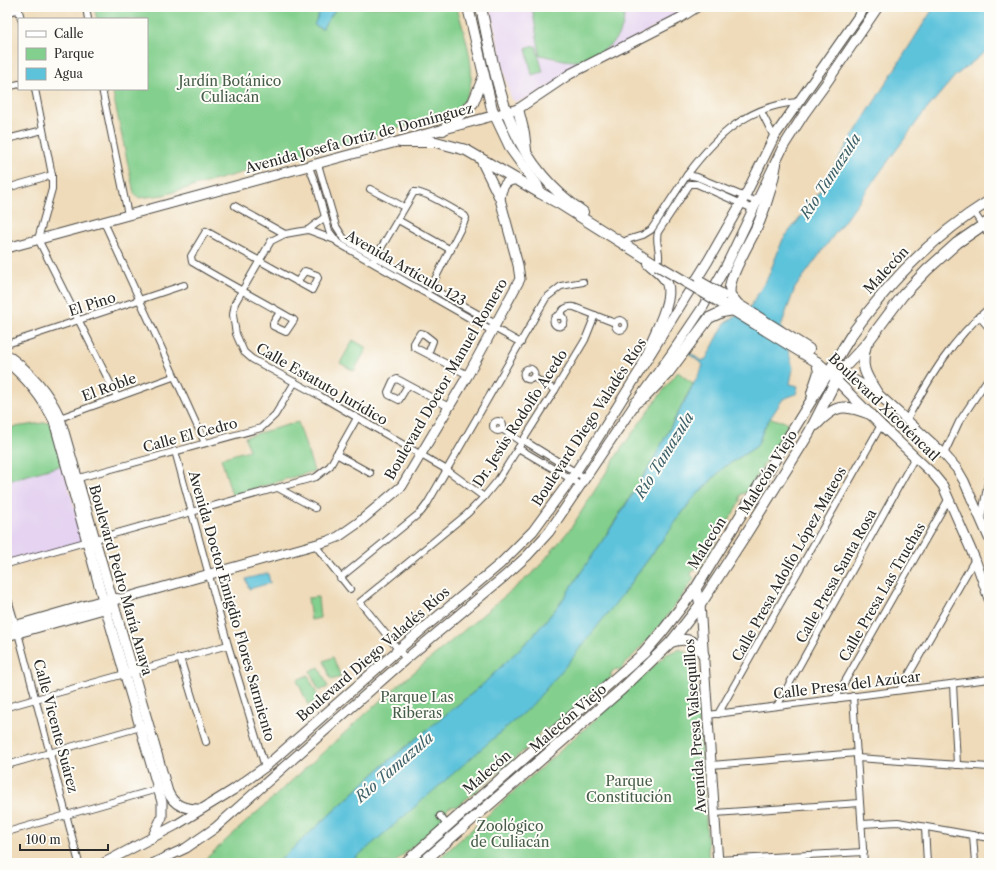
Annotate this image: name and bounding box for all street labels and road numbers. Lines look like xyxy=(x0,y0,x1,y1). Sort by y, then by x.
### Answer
street label: Avenida Josefa Ortiz de Domínguez xyxy=(242,99,475,177)
street label: Avenida Artículo 123 xyxy=(342,226,469,310)
street label: Malecón xyxy=(860,242,913,297)
street label: Boulevard Doctor Manuel Romero xyxy=(381,275,511,483)
street label: El Pino xyxy=(66,288,118,320)
street label: Boulevard Diego Valadés Ríos xyxy=(528,335,650,509)
street label: Calle Estatuto Jurídico xyxy=(253,339,391,429)
street label: Dr. Jesús Rodolfo Acedo xyxy=(469,346,571,490)
street label: Boulevard Xicoténcatl xyxy=(825,349,943,465)
street label: El Roble xyxy=(79,369,139,405)
street label: Calle El Cedro xyxy=(141,414,239,456)
street label: Malecón Viejo xyxy=(735,426,801,518)
street label: Calle Presa Adolfo López Mateos xyxy=(728,463,850,665)
street label: Avenida Doctor Emigdio Flores Sarmiento xyxy=(184,468,279,743)
street label: Boulevard Pedro María Anaya xyxy=(85,483,157,678)
street label: Calle Presa Santa Rosa xyxy=(792,505,881,646)
street label: Malecón xyxy=(684,513,730,572)
street label: Calle Presa Las Truchas xyxy=(835,519,929,665)
street label: Boulevard Diego Valadés Ríos xyxy=(293,583,453,725)
street label: Avenida Presa Valsequillos xyxy=(680,638,710,815)
street label: Calle Vicente Suárez xyxy=(30,657,82,795)
street label: Calle Presa del Azúcar xyxy=(772,667,922,703)
street label: Malecón Viejo xyxy=(526,680,610,756)
street label: Malecón xyxy=(459,746,515,798)

